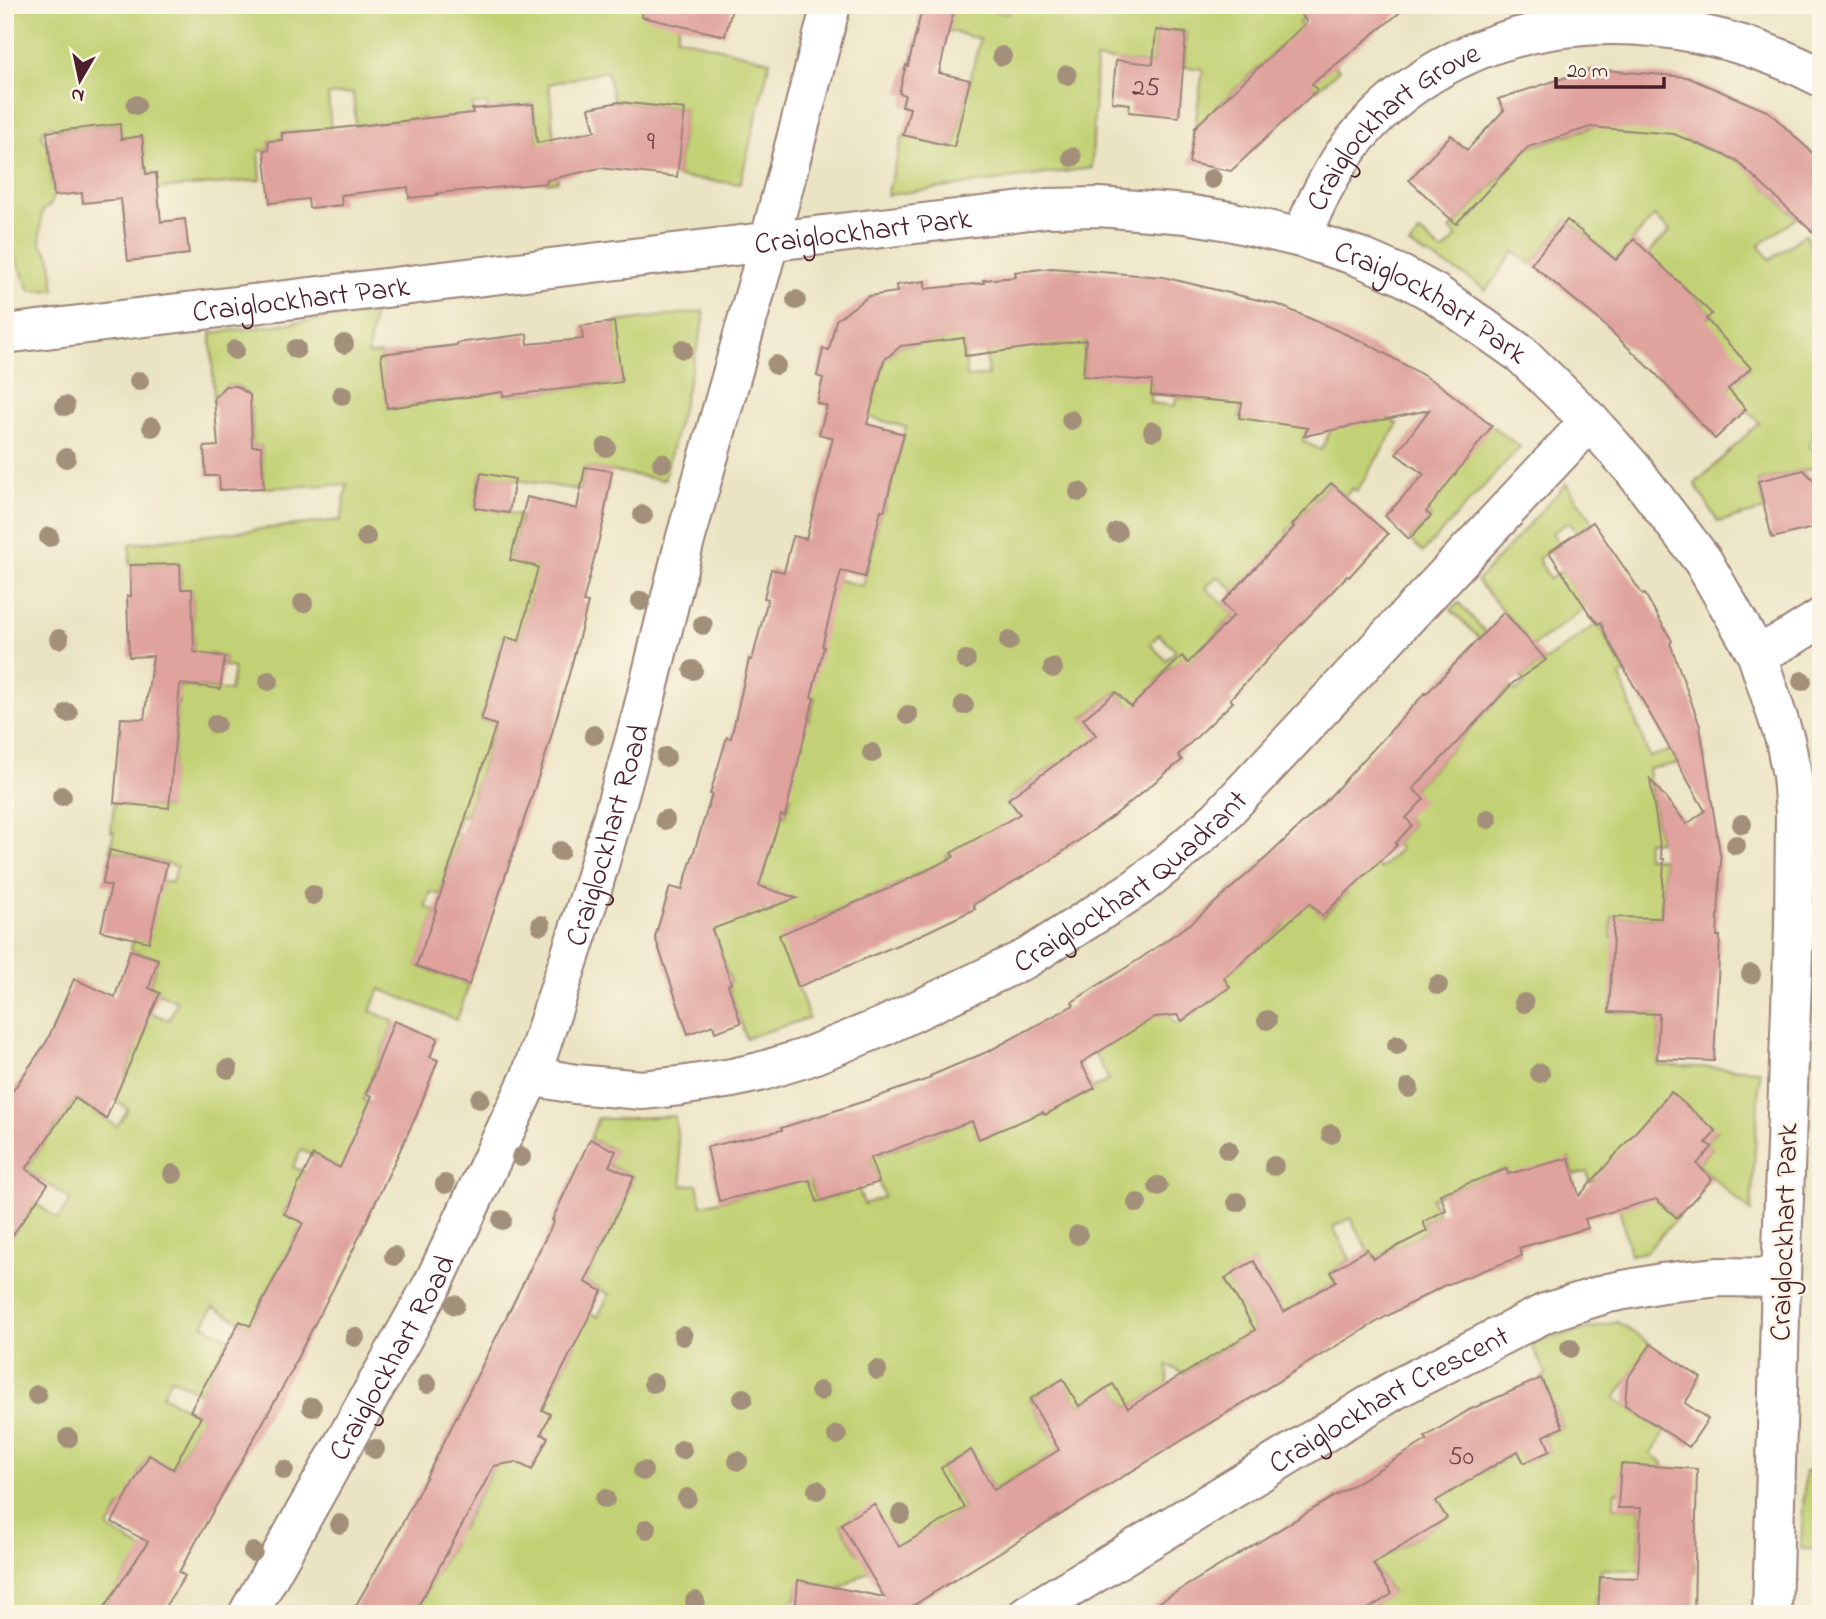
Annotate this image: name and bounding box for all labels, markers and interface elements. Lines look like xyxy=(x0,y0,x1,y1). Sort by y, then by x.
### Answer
street label: Craiglockhart Grove xyxy=(1297,33,1488,219)
north arrow xyxy=(46,46,116,116)
scale bar xyxy=(1556,46,1665,90)
text: 20 m xyxy=(1567,57,1608,87)
house number: 25 xyxy=(1132,70,1160,108)
text: N xyxy=(69,80,86,109)
house number: 9 xyxy=(647,124,655,162)
street label: Craiglockhart Park xyxy=(752,198,975,268)
street label: Craiglockhart Park xyxy=(1328,231,1536,377)
street label: Craiglockhart Park xyxy=(190,266,413,336)
street label: Craiglockhart Road xyxy=(556,719,663,953)
street label: Craiglockhart Quadrant xyxy=(1007,781,1260,986)
street label: Craiglockhart Park xyxy=(1760,1121,1812,1342)
street label: Craiglockhart Road xyxy=(319,1248,469,1470)
street label: Craiglockhart Crescent xyxy=(1261,1316,1518,1487)
house number: 50 xyxy=(1448,1439,1474,1477)

